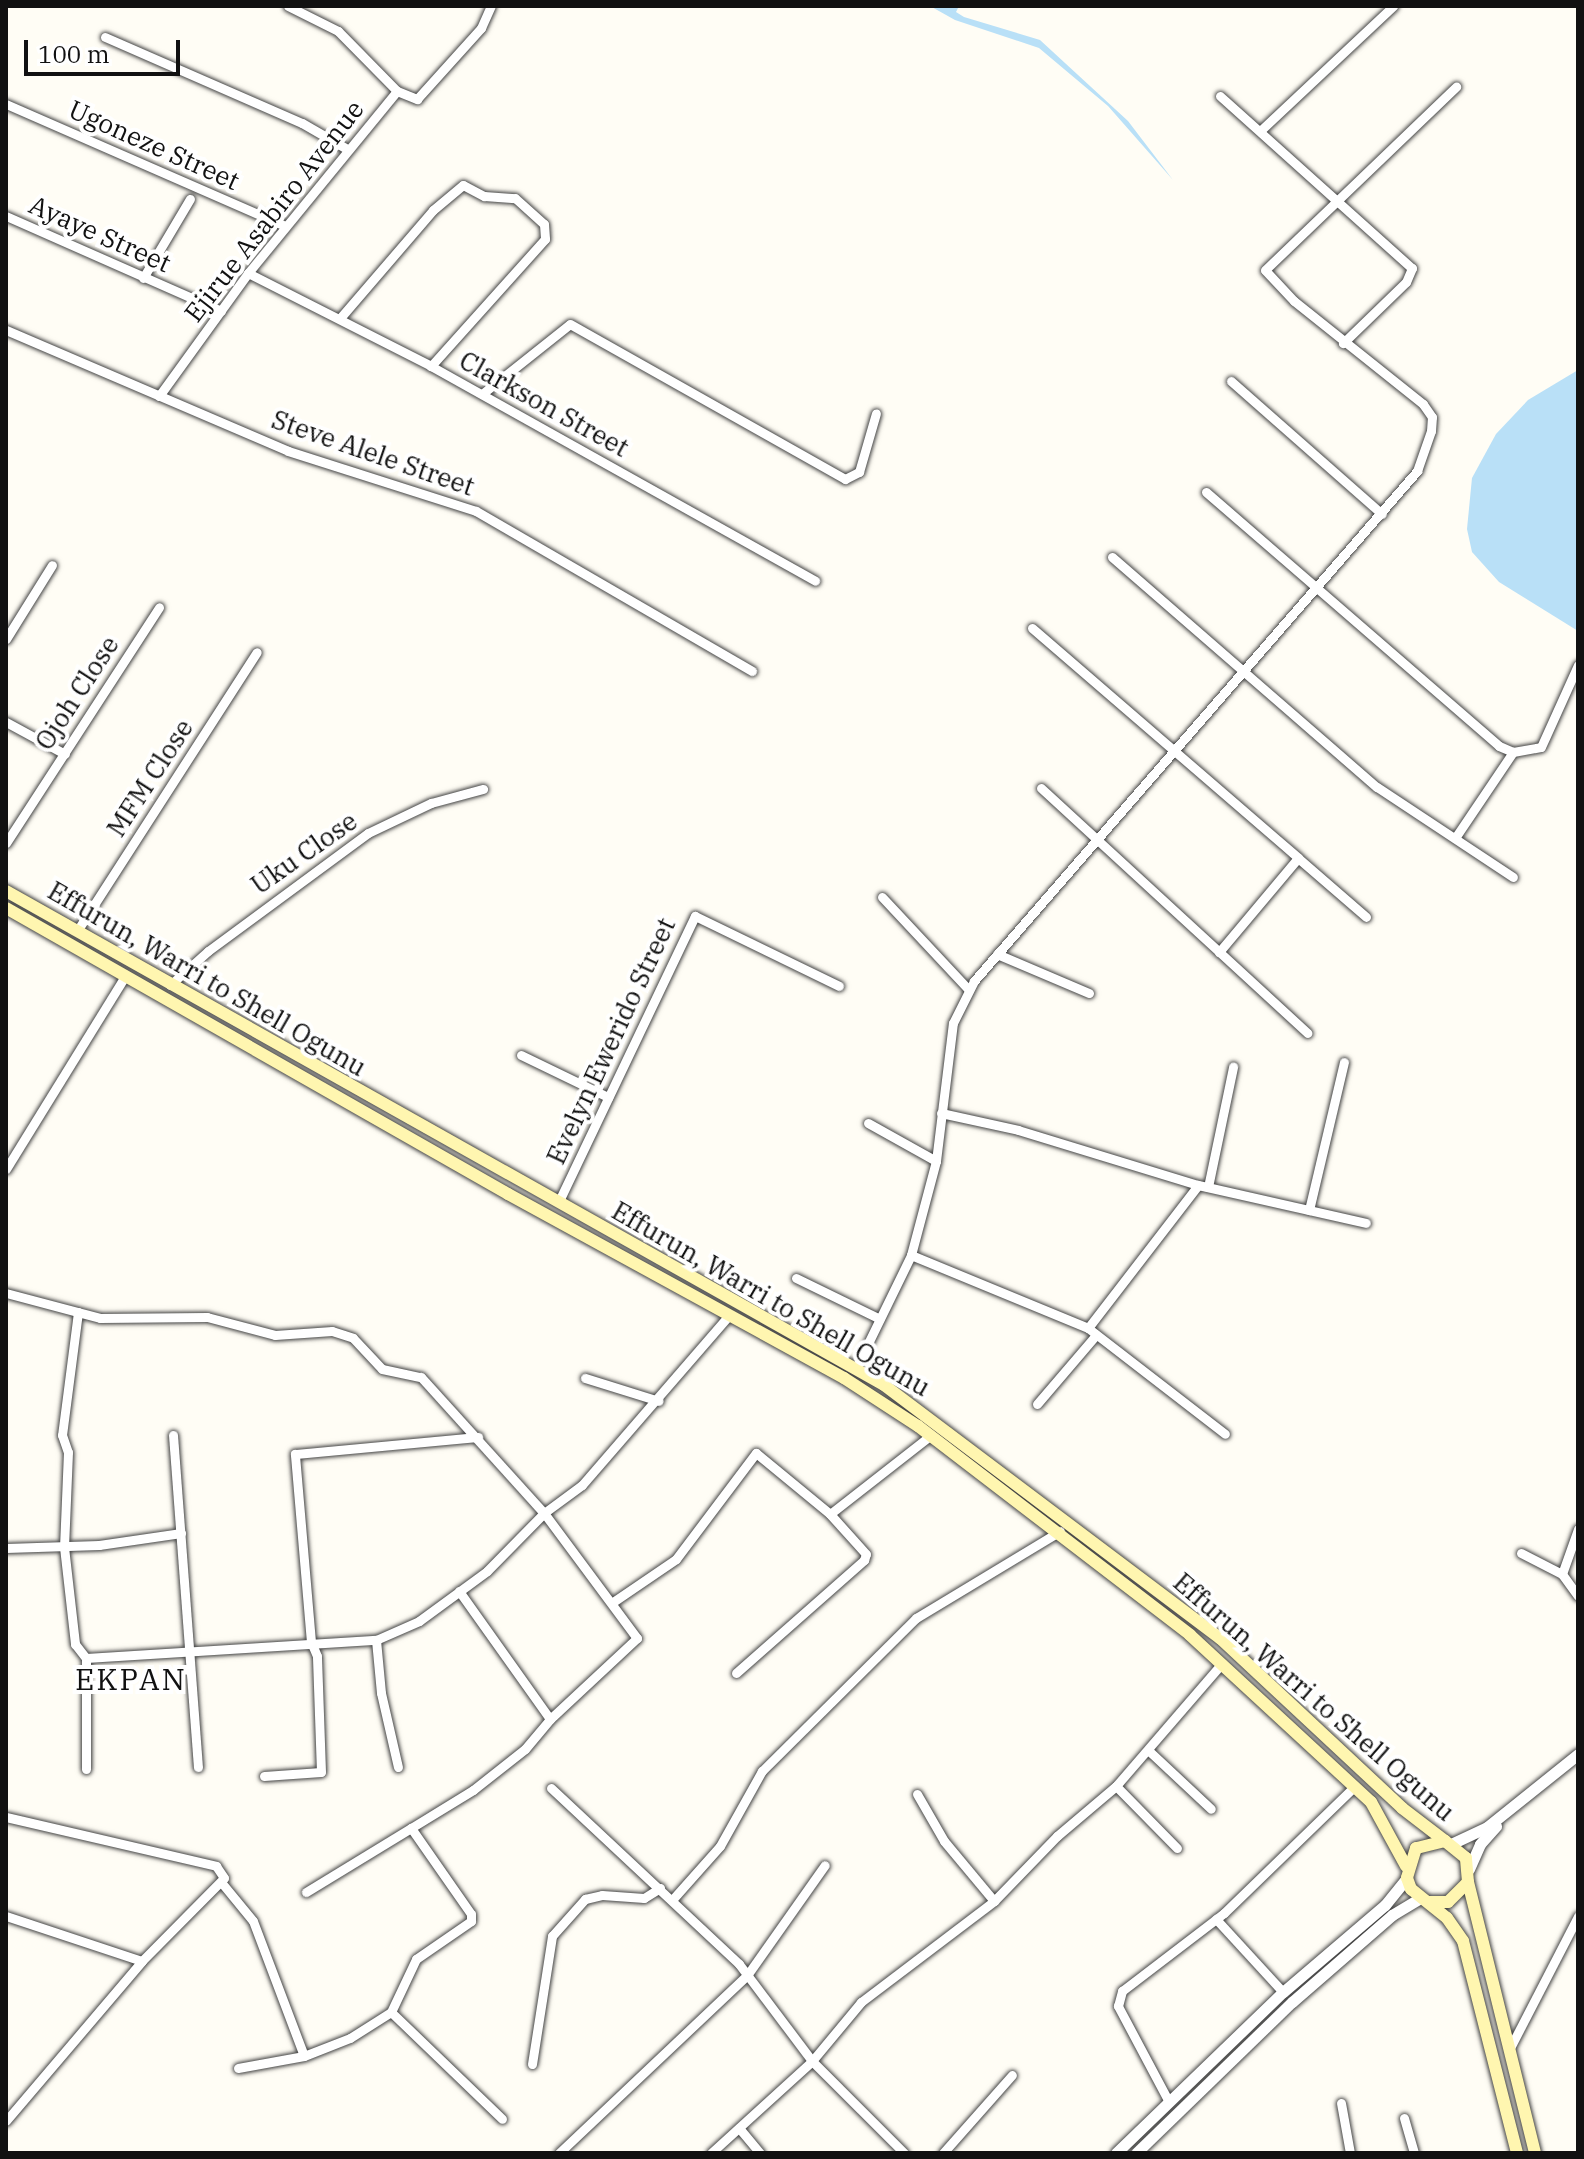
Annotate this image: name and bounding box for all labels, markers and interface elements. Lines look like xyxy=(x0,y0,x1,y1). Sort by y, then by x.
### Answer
scale bar xyxy=(28,24,184,74)
text: 100 m xyxy=(38,38,110,70)
street label: Ugoneze Street xyxy=(64,93,244,197)
street label: Ejirue Asabiro Avenue xyxy=(178,94,370,328)
street label: Ayaye Street xyxy=(24,189,176,279)
street label: Clarkson Street xyxy=(454,345,634,463)
street label: Steve Alele Street xyxy=(268,404,478,502)
street label: Ojoh Close xyxy=(29,630,125,756)
street label: MFM Close xyxy=(101,713,199,843)
street label: Uku Close xyxy=(245,805,363,901)
street label: Effurun, Warri to Shell Ogunu xyxy=(42,875,372,1083)
street label: Evelyn Ewerido Street xyxy=(540,913,682,1169)
street label: Effurun, Warri to Shell Ogunu xyxy=(606,1195,936,1403)
street label: Effurun, Warri to Shell Ogunu xyxy=(1167,1566,1461,1828)
district label: EKPAN xyxy=(75,1661,187,1697)

